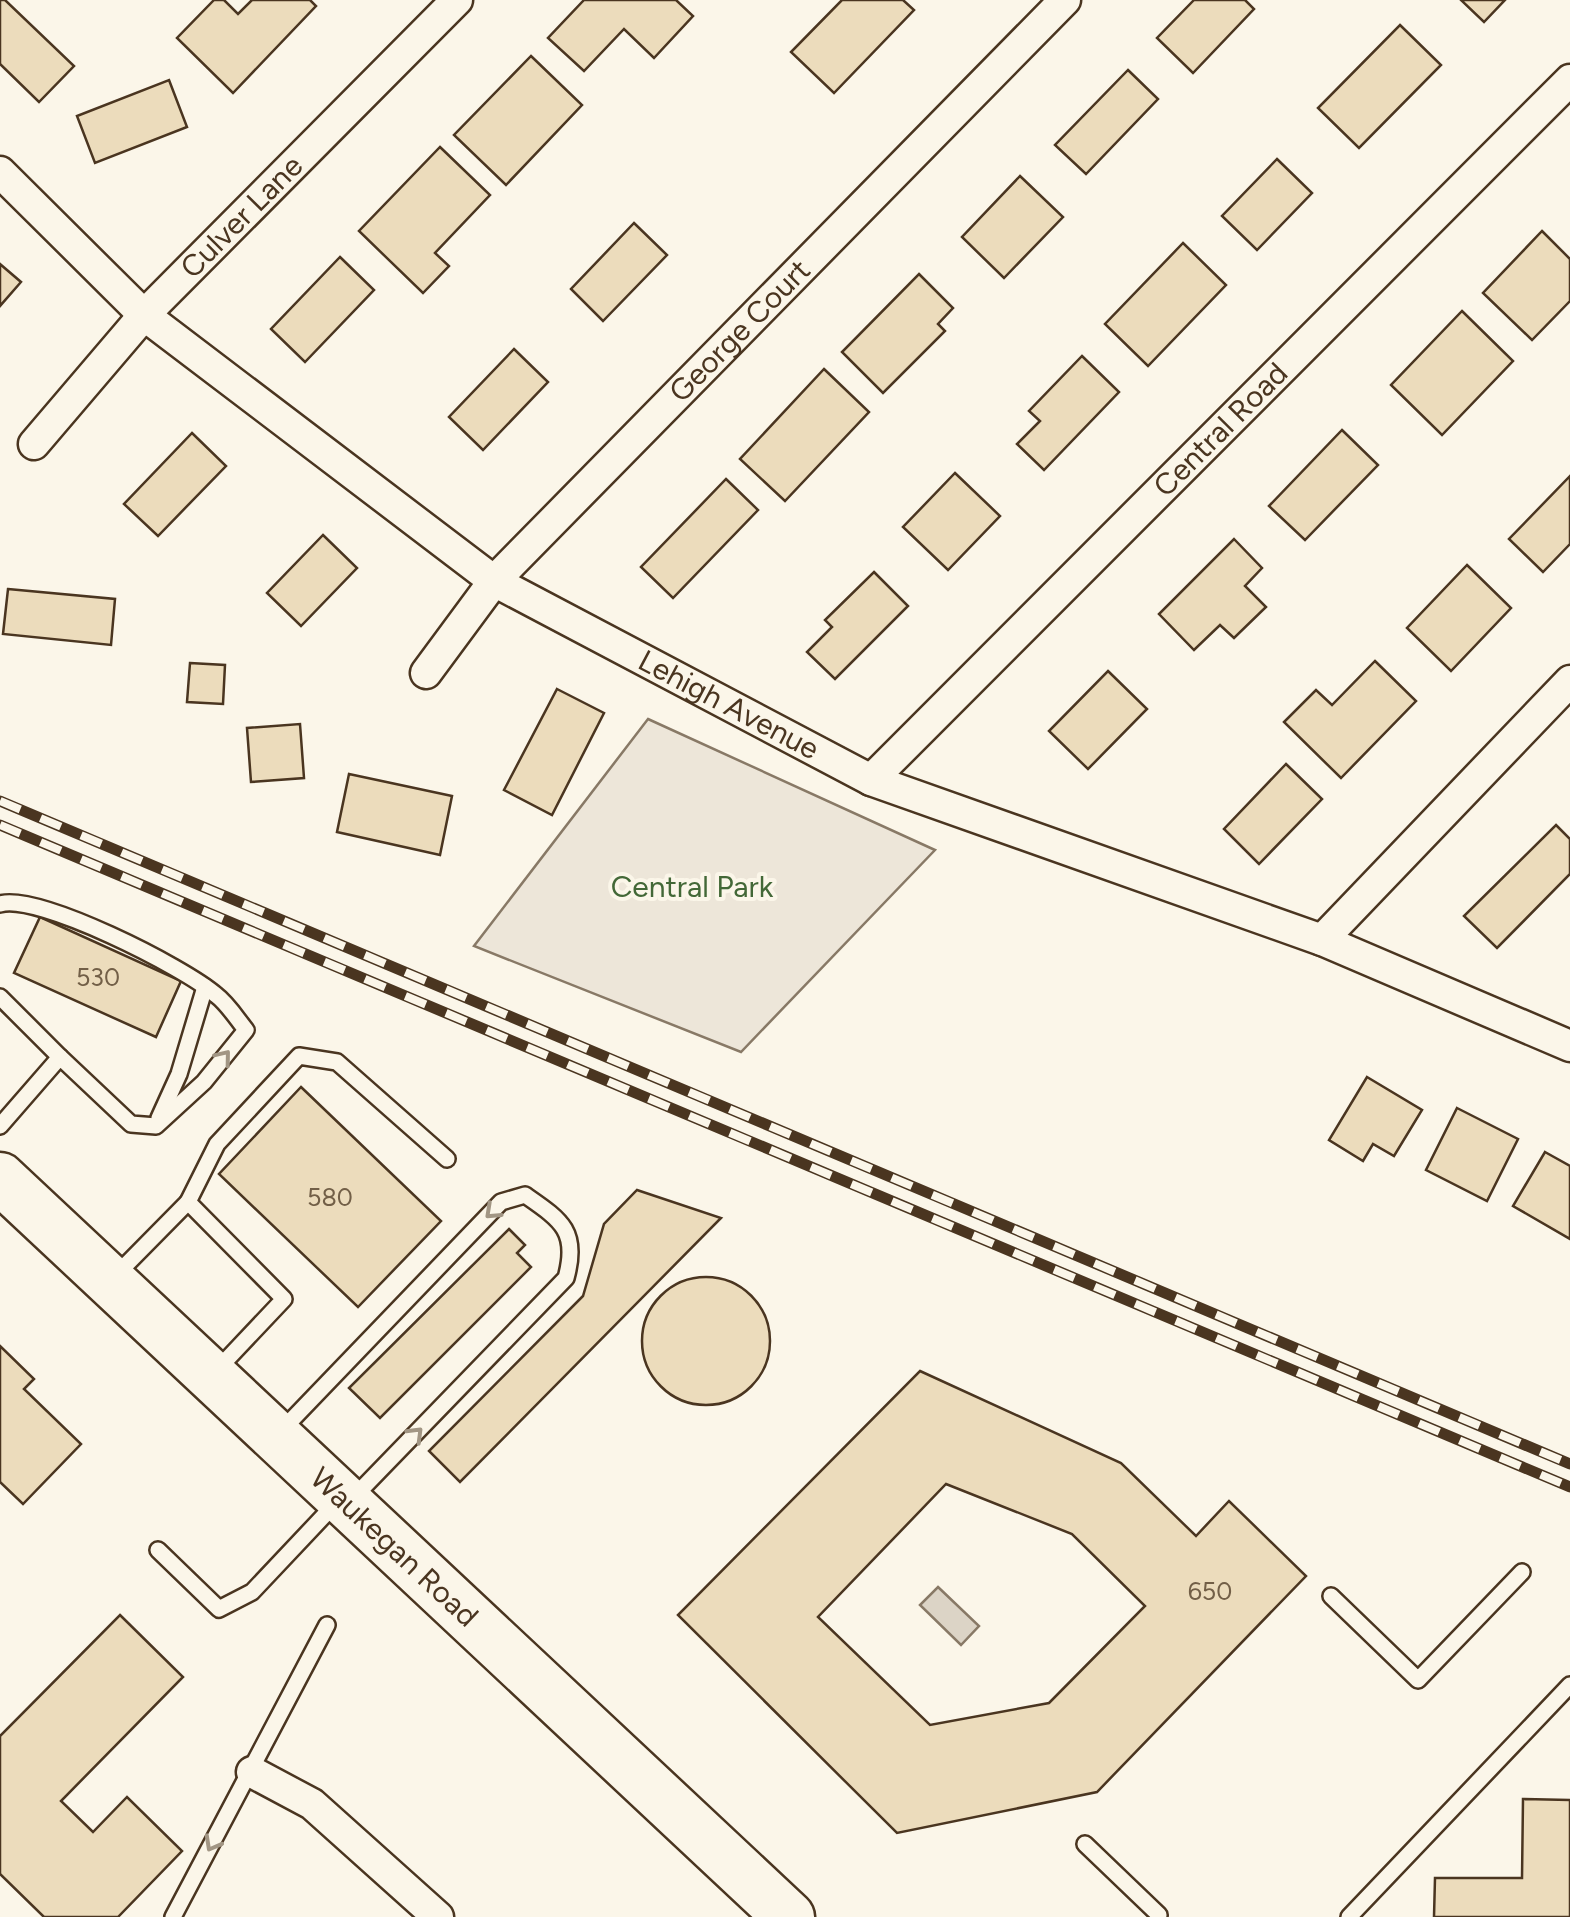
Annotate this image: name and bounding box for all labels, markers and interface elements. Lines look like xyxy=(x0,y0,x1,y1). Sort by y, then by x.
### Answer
street label: Culver Lane xyxy=(172,147,310,286)
street label: George Court xyxy=(661,251,818,410)
street label: Central Road xyxy=(1146,354,1295,504)
street label: Lehigh Avenue xyxy=(632,642,826,767)
park label: Central Park xyxy=(611,868,774,905)
house number: 530 xyxy=(76,962,120,992)
one-way arrow xyxy=(212,1051,230,1069)
house number: 580 xyxy=(307,1182,353,1212)
one-way arrow xyxy=(486,1200,504,1218)
one-way arrow xyxy=(404,1428,422,1446)
street label: Waukegan Road xyxy=(303,1459,486,1634)
house number: 650 xyxy=(1188,1576,1232,1606)
one-way arrow xyxy=(205,1834,224,1852)

